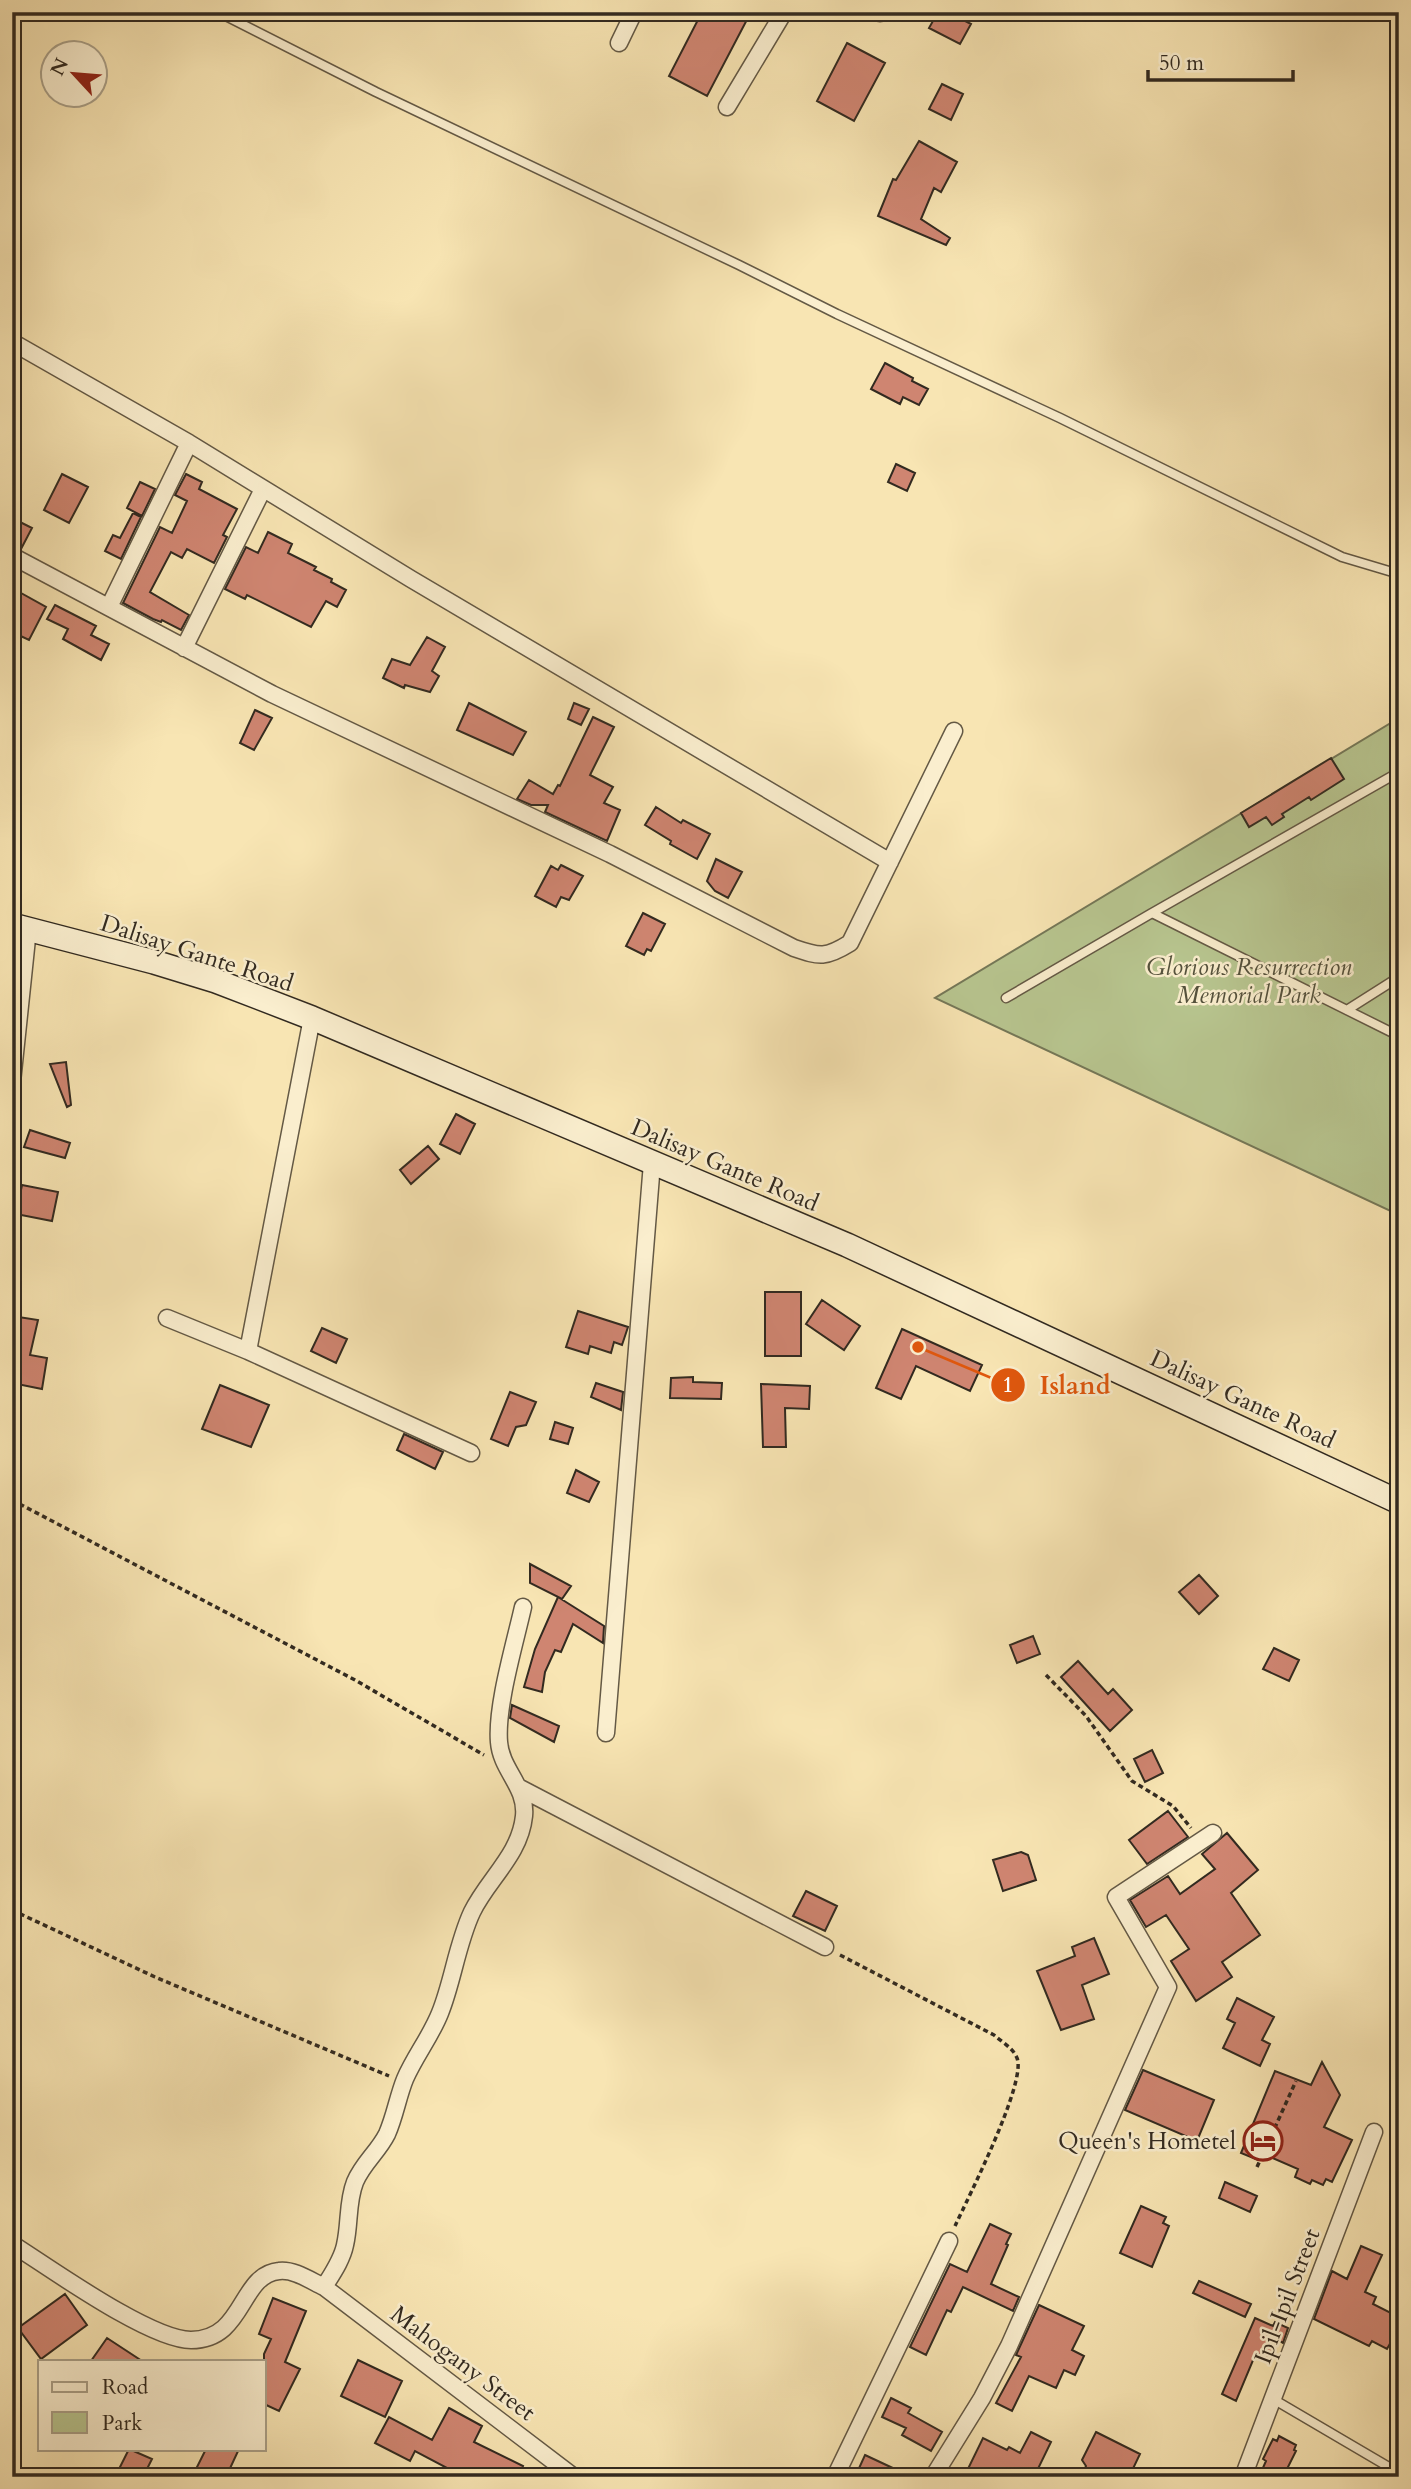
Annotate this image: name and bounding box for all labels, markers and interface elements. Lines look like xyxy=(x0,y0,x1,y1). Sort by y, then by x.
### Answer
north arrow xyxy=(38,38,108,108)
scale bar xyxy=(1148,38,1294,82)
text: 50 m xyxy=(1159,49,1204,78)
text: N xyxy=(44,53,75,80)
street label: Dalisay Gante Road xyxy=(96,907,298,1000)
park label: Glorious Resurrection Memorial Park xyxy=(1146,951,1352,1012)
street label: Dalisay Gante Road xyxy=(626,1111,824,1220)
street label: Dalisay Gante Road xyxy=(1145,1342,1341,1457)
callout: Island xyxy=(990,1361,1124,1408)
text: Island xyxy=(1039,1368,1111,1403)
text: 1 xyxy=(1003,1371,1013,1400)
hotel icon: Queen's Hometel xyxy=(1242,2120,1284,2162)
place label: Queen's Hometel xyxy=(1058,2125,1236,2158)
street label: Ipil-Ipil Street xyxy=(1247,2223,1329,2369)
street label: Mahogany Street xyxy=(384,2298,542,2429)
legend xyxy=(38,2360,266,2450)
text: Road xyxy=(102,2373,148,2402)
text: Park xyxy=(102,2409,143,2438)

